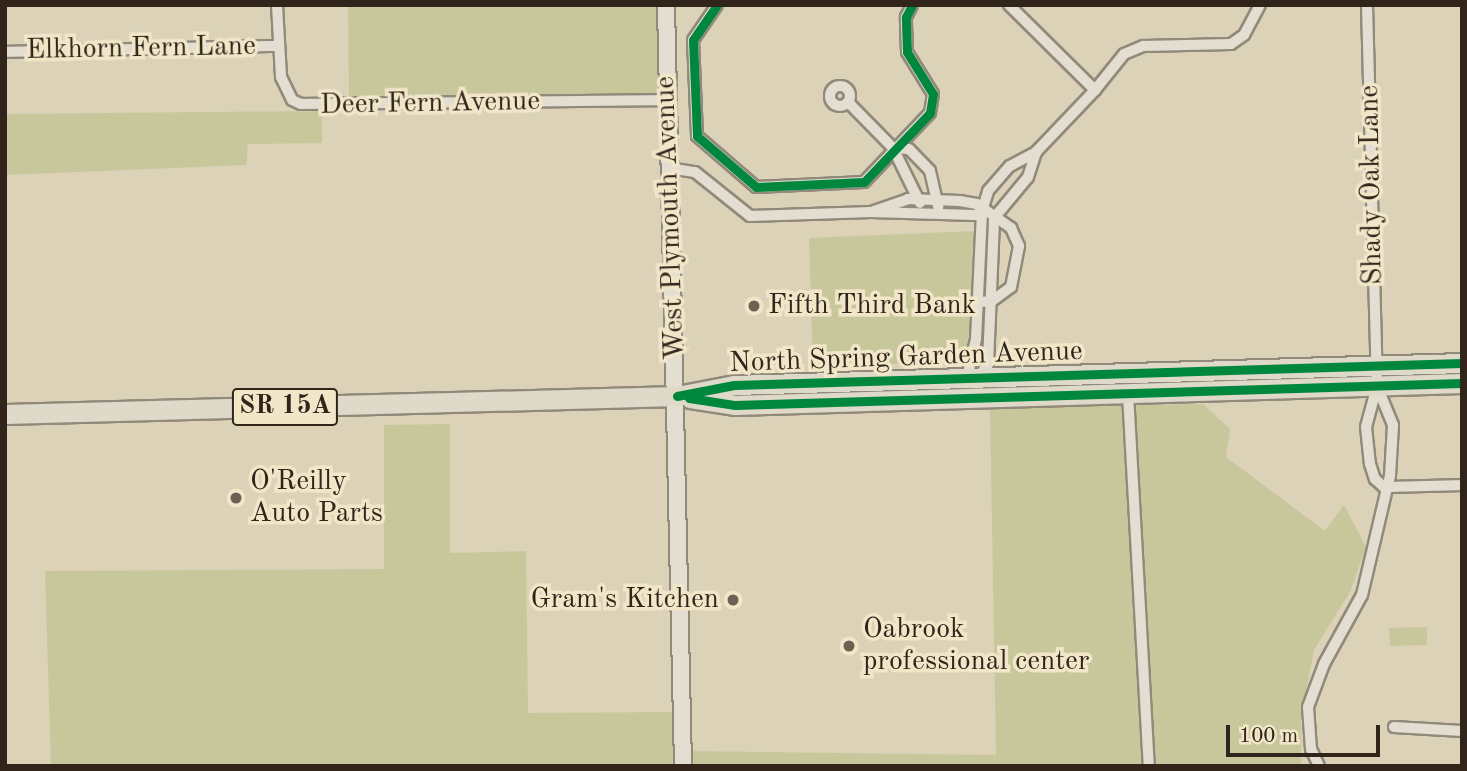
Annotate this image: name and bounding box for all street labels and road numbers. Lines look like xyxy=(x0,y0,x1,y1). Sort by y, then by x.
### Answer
street label: Elkhorn Fern Lane xyxy=(26,30,256,68)
street label: West Plymouth Avenue xyxy=(649,75,693,361)
street label: Deer Fern Avenue xyxy=(320,85,540,123)
street label: Shady Oak Lane xyxy=(1353,85,1391,285)
street label: North Spring Garden Avenue xyxy=(729,335,1083,381)
road number: SR 15A xyxy=(231,384,339,430)

